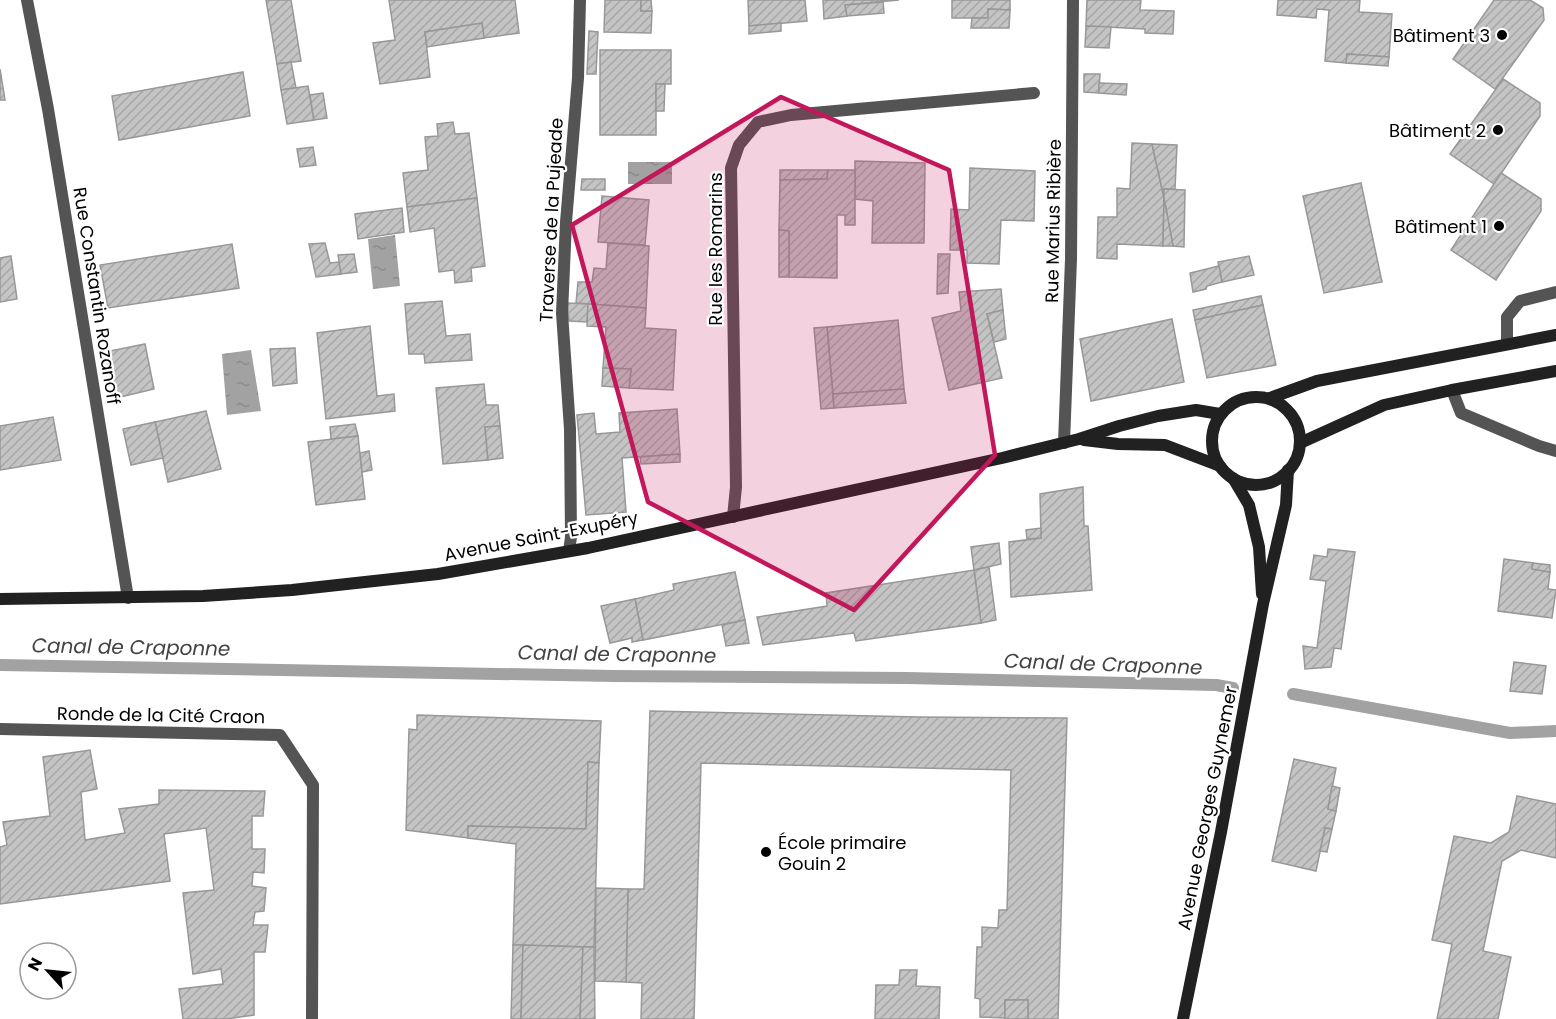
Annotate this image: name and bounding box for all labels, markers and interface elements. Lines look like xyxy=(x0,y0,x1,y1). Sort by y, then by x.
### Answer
place label: Bâtiment 3 xyxy=(1393,23,1490,48)
marker: Bâtiment 3 xyxy=(1495,28,1509,42)
street label: Traverse de la Pujeade xyxy=(533,117,569,323)
place label: Bâtiment 2 xyxy=(1389,118,1486,143)
marker: Bâtiment 2 xyxy=(1491,123,1505,137)
street label: Rue Marius Ribière xyxy=(1039,139,1067,303)
street label: Rue les Romarins xyxy=(703,172,728,326)
street label: Rue Constantin Rozanoff xyxy=(67,185,127,407)
place label: Bâtiment 1 xyxy=(1394,214,1487,239)
marker: Bâtiment 1 xyxy=(1492,219,1506,233)
street label: Avenue Saint-Exupéry xyxy=(442,505,640,567)
water label: Canal de Craponne xyxy=(31,631,231,663)
water label: Canal de Craponne xyxy=(517,638,717,670)
water label: Canal de Craponne xyxy=(1003,647,1203,681)
street label: Avenue Georges Guynemer xyxy=(1171,684,1243,932)
street label: Ronde de la Cité Craon xyxy=(57,701,265,729)
place label: École primaire Gouin 2 xyxy=(778,830,906,876)
marker: École primaire Gouin 2 xyxy=(759,845,773,859)
north arrow xyxy=(18,941,78,1001)
text: N xyxy=(22,954,48,975)

